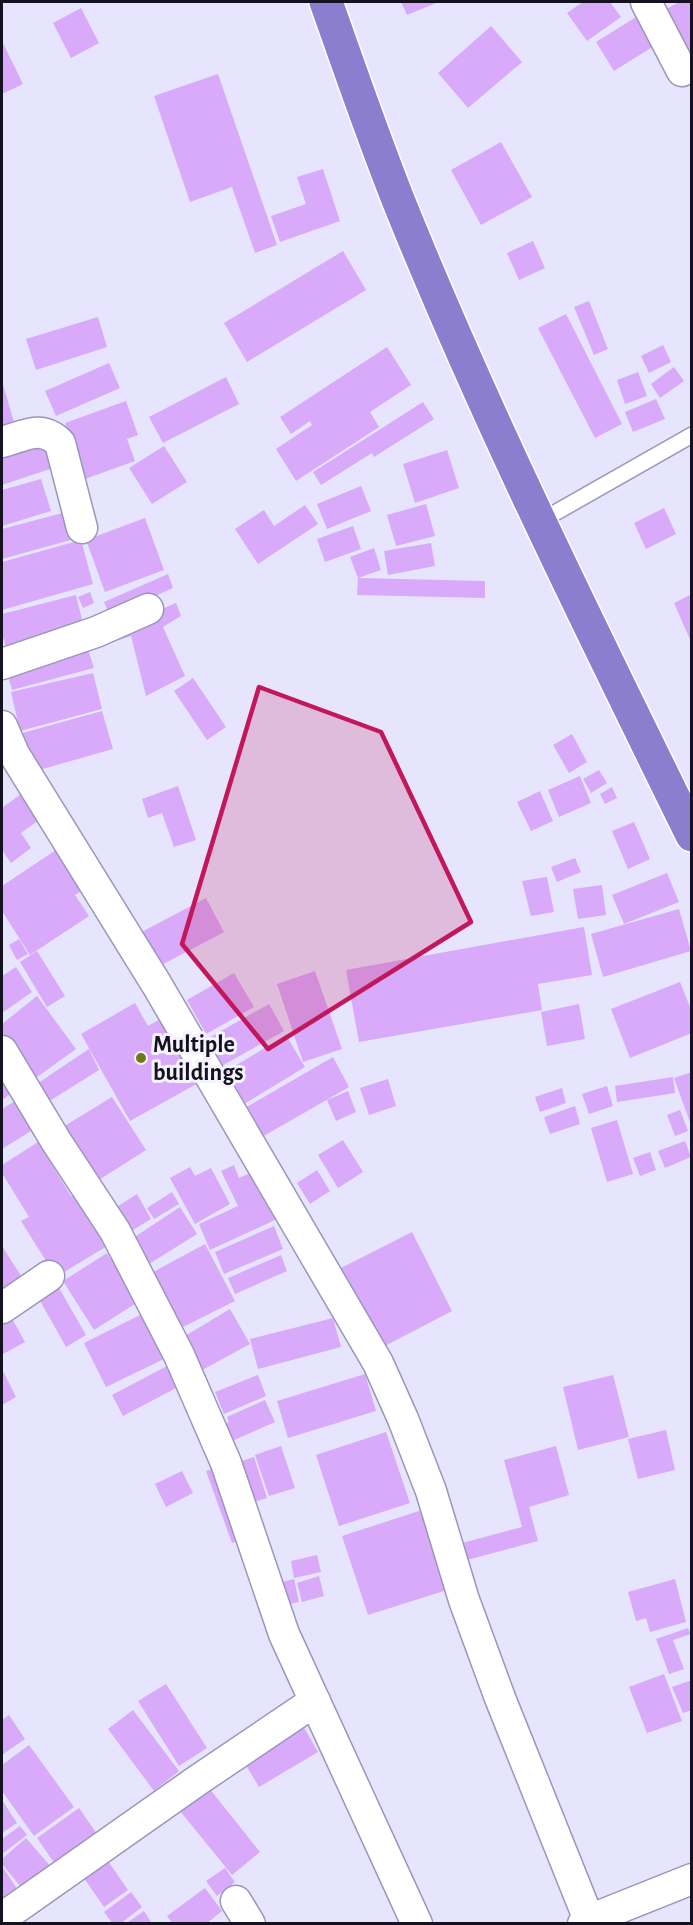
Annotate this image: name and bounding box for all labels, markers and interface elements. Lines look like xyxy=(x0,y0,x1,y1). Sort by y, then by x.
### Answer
place label: Multiple buildings xyxy=(153,1033,243,1085)
marker: Multiple buildings xyxy=(134,1051,148,1065)

